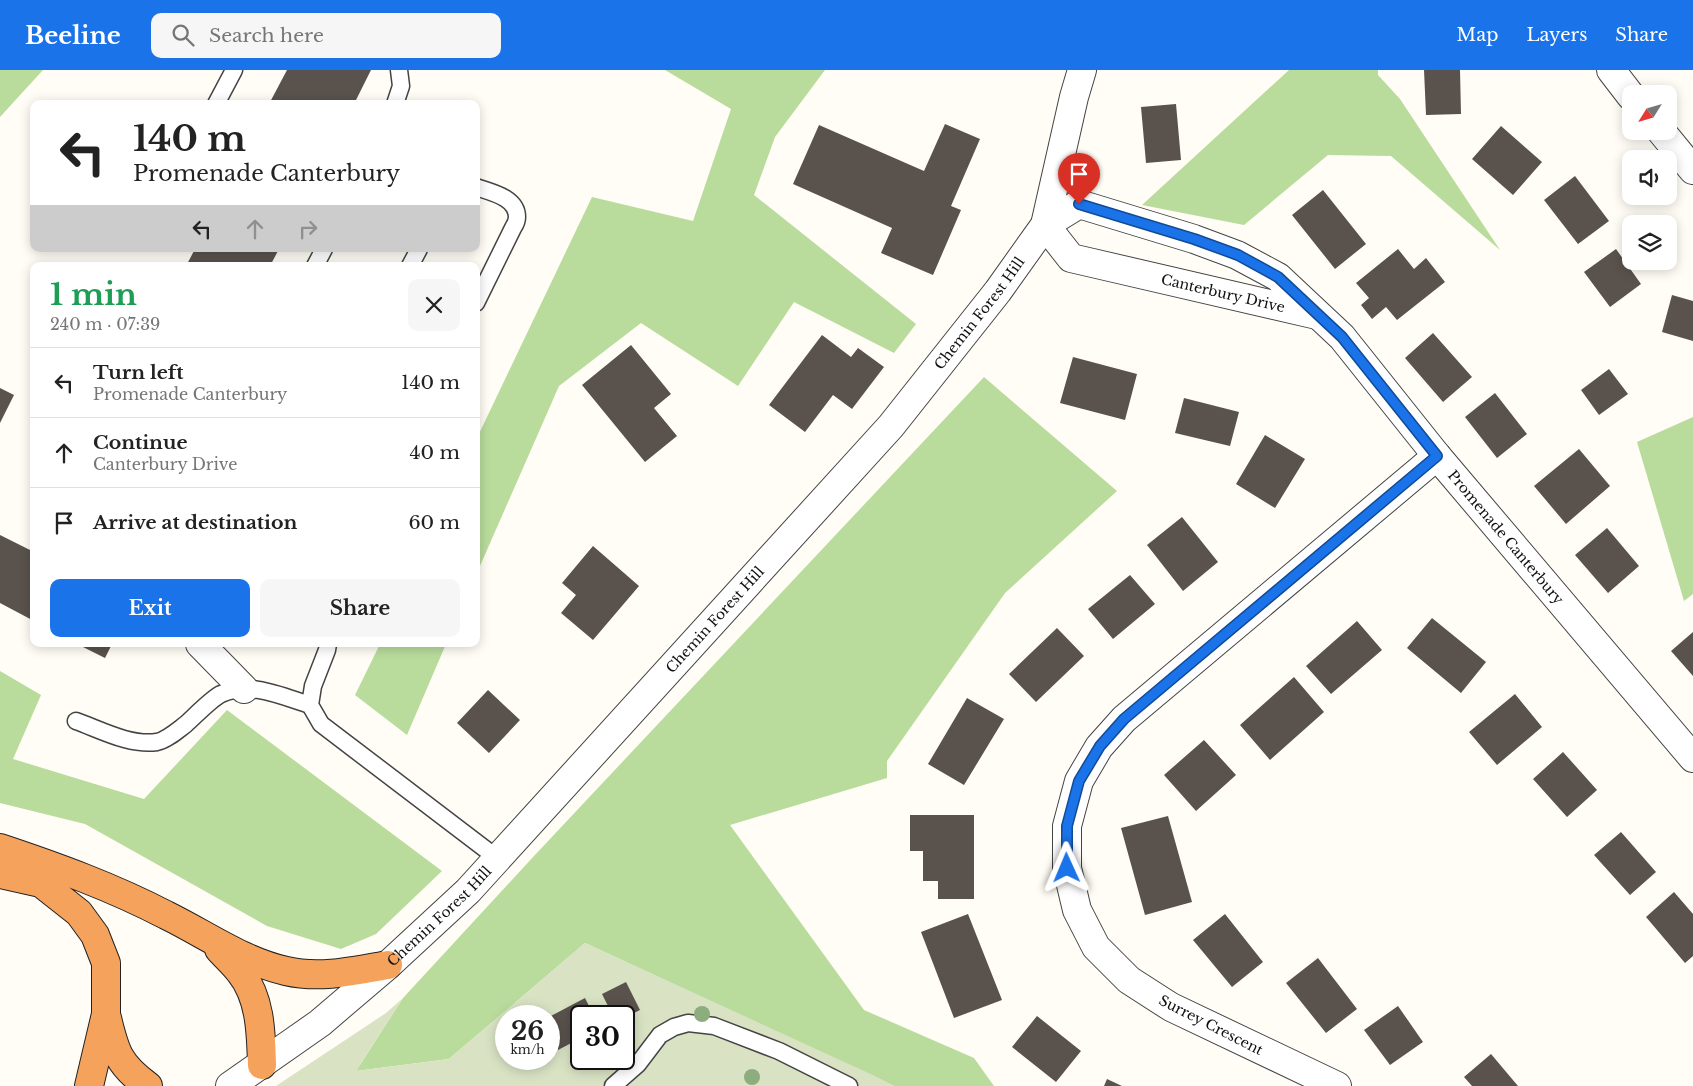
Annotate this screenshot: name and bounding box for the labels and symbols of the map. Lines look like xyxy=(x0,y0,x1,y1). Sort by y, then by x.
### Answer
north arrow xyxy=(1622,85,1678,140)
pin xyxy=(1058,153,1100,204)
street label: Chemin Forest Hill xyxy=(930,253,1029,373)
street label: Canterbury Drive xyxy=(1159,270,1287,316)
street label: Promenade Canterbury xyxy=(1444,466,1568,608)
street label: Chemin Forest Hill xyxy=(662,562,768,677)
position arrow xyxy=(1040,841,1092,893)
street label: Chemin Forest Hill xyxy=(383,862,495,970)
street label: Surrey Crescent xyxy=(1156,991,1267,1059)
speed limit sign: 30 xyxy=(570,1005,635,1070)

